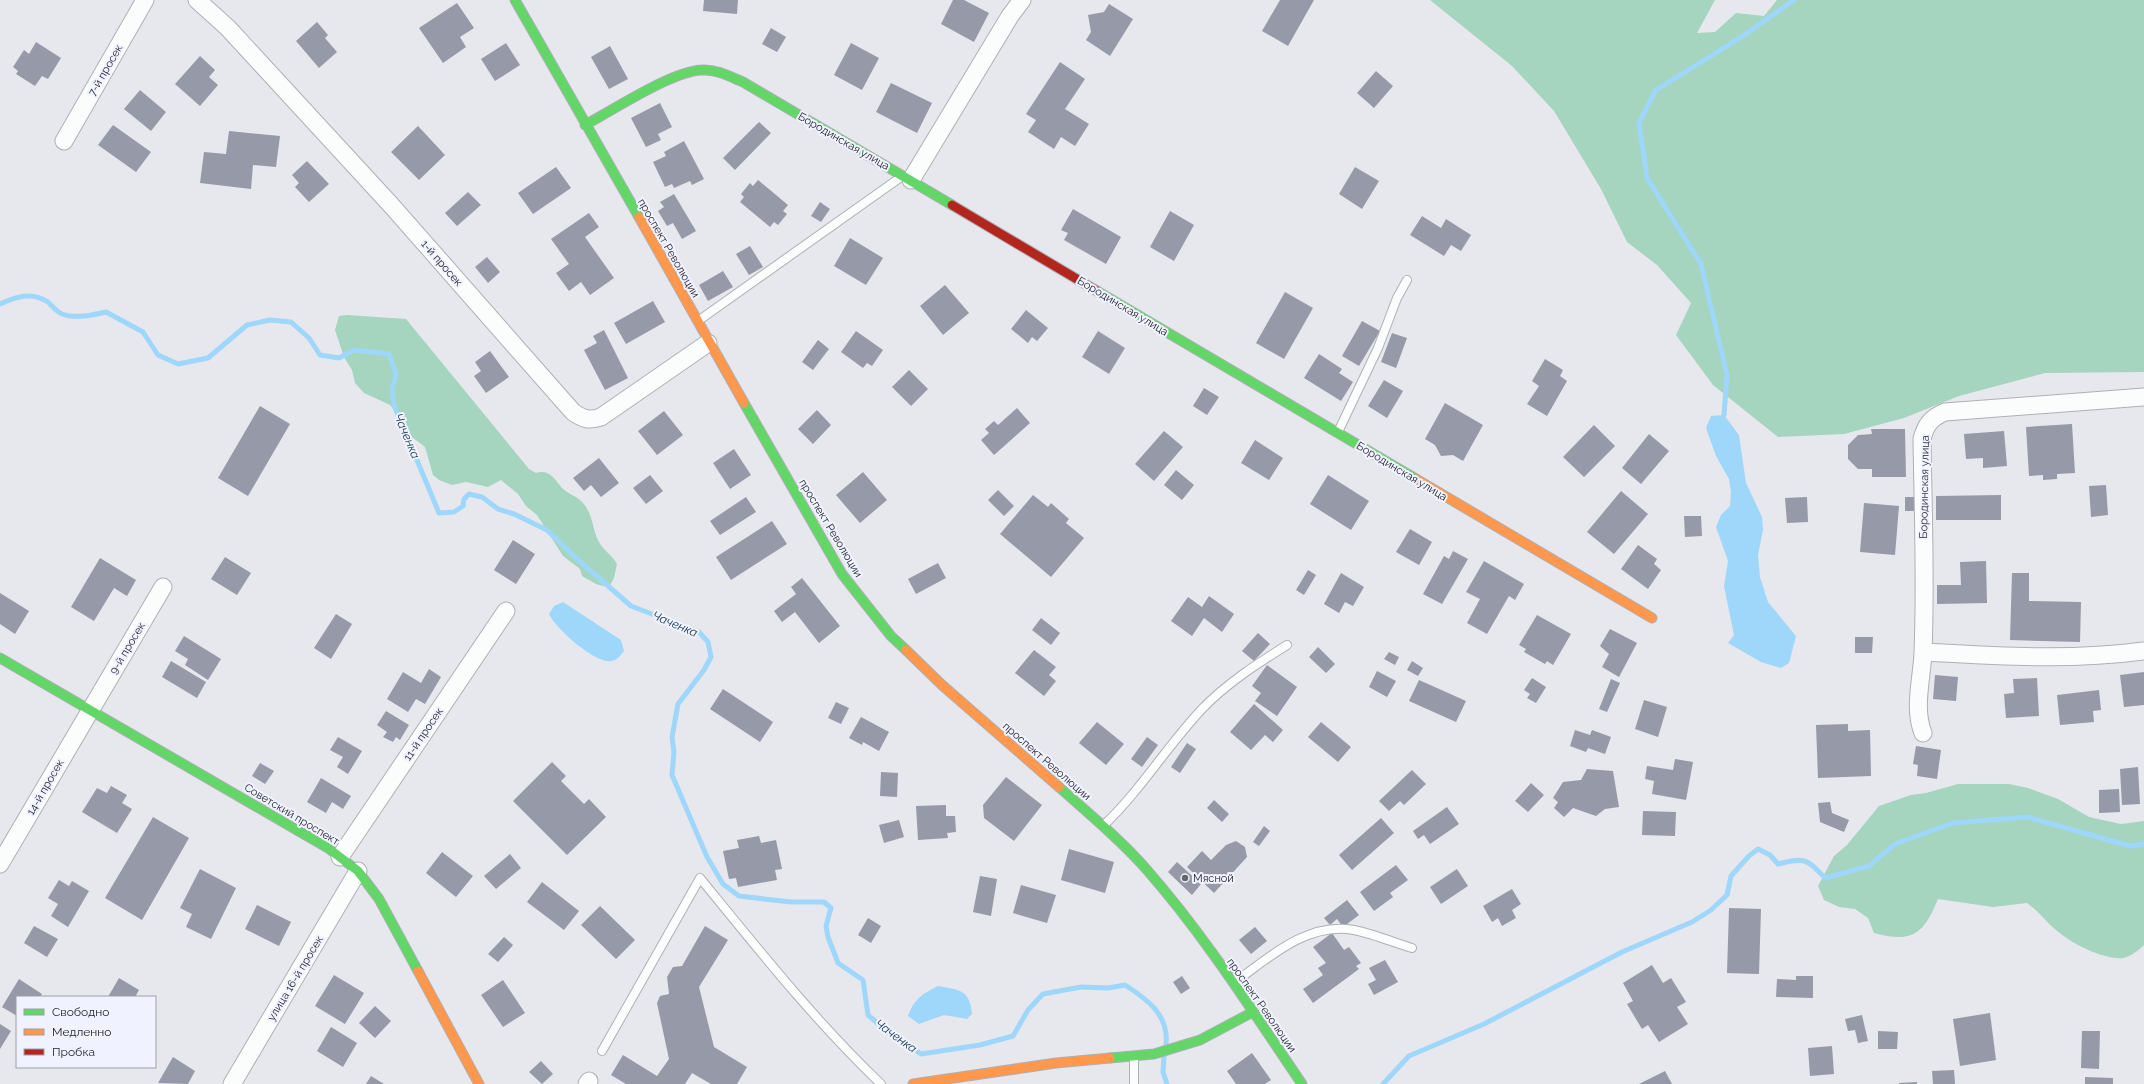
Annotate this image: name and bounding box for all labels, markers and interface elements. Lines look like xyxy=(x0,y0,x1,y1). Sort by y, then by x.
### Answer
street label: 7-й просек xyxy=(85,42,126,98)
street label: Бородинская улица xyxy=(796,110,892,173)
street label: проспект Революции xyxy=(635,196,702,300)
street label: 1-й просек xyxy=(418,238,465,289)
street label: Бородинская улица xyxy=(1075,274,1170,339)
water label: Чаченка xyxy=(391,411,423,461)
street label: Бородинская улица xyxy=(1917,435,1932,539)
street label: Бородинская улица xyxy=(1354,439,1449,504)
street label: проспект Революции xyxy=(796,477,865,580)
water label: Чаченка xyxy=(650,608,700,640)
street label: 9-й просек xyxy=(107,620,148,677)
street label: 11-й просек xyxy=(401,705,446,763)
street label: проспект Революции xyxy=(1000,720,1093,803)
street label: 14-й просек xyxy=(24,757,67,818)
street label: Советский проспект xyxy=(242,781,342,848)
place label: Мясной xyxy=(1193,872,1234,885)
marker: Мясной xyxy=(1180,873,1190,883)
street label: улица 16-й просек xyxy=(265,933,326,1023)
street label: проспект Революции xyxy=(1224,956,1299,1055)
legend xyxy=(16,996,156,1068)
text: Свободно xyxy=(52,1005,109,1019)
water label: Чаченка xyxy=(873,1016,919,1056)
text: Медленно xyxy=(52,1025,111,1039)
text: Пробка xyxy=(52,1045,95,1059)

